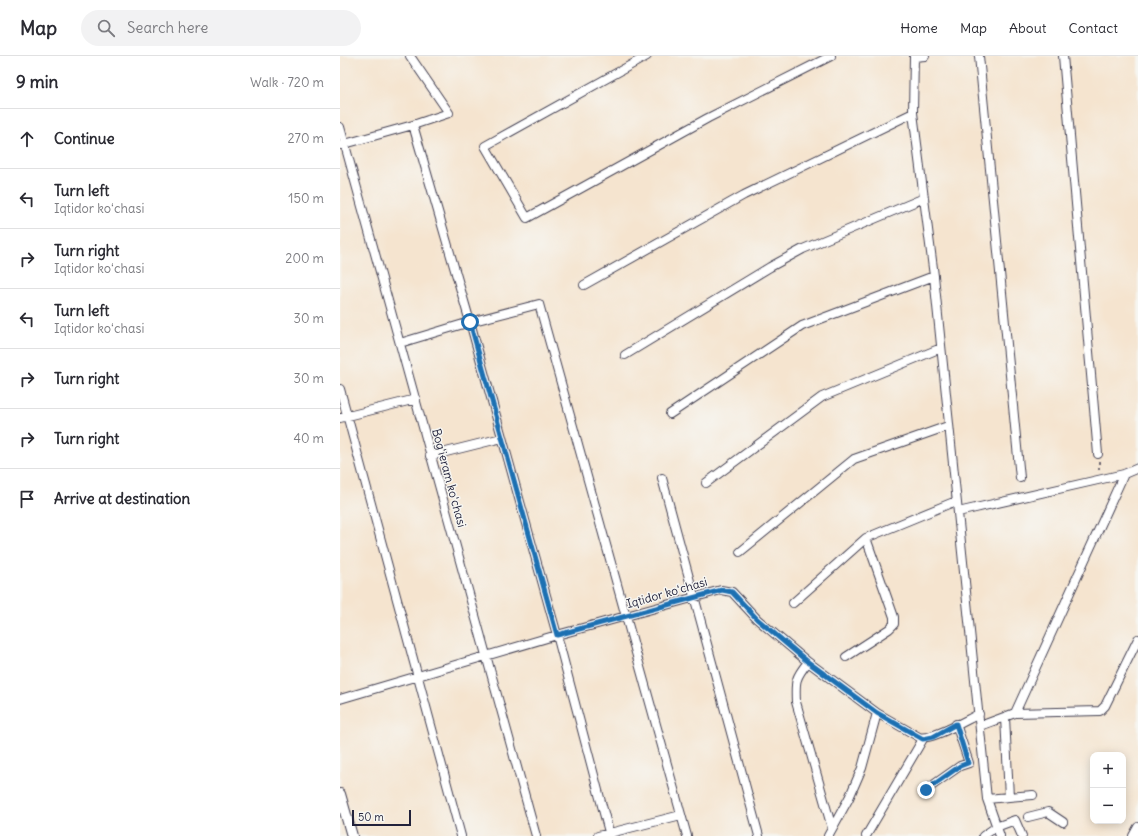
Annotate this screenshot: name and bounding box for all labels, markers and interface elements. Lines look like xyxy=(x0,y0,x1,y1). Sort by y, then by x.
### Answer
search box xyxy=(81,10,361,46)
text: Map xyxy=(20,16,57,40)
icon: search xyxy=(95,17,117,39)
text: Search here xyxy=(127,18,208,37)
text: Home xyxy=(900,19,938,37)
text: Map xyxy=(960,19,987,37)
text: About xyxy=(1009,19,1047,37)
text: Contact xyxy=(1069,19,1118,37)
text: 9 min xyxy=(16,71,58,93)
text: Walk · 720 m xyxy=(250,74,324,91)
icon: ahead xyxy=(16,128,38,150)
text: Continue xyxy=(54,129,115,148)
text: 270 m xyxy=(287,130,324,147)
text: Turn left xyxy=(54,181,109,200)
icon: left xyxy=(16,188,38,210)
text: 150 m xyxy=(288,190,324,207)
text: Iqtidor koʻchasi xyxy=(54,200,144,217)
text: Turn right xyxy=(54,241,119,260)
icon: right xyxy=(16,248,38,270)
text: 200 m xyxy=(285,250,324,267)
text: Iqtidor koʻchasi xyxy=(54,260,144,277)
text: Turn left xyxy=(54,301,109,320)
icon: left xyxy=(16,308,38,330)
text: 30 m xyxy=(294,310,324,327)
route start xyxy=(461,313,479,331)
text: Iqtidor koʻchasi xyxy=(54,320,144,337)
icon: right xyxy=(16,368,38,390)
text: Turn right xyxy=(54,369,119,388)
text: 30 m xyxy=(294,370,324,387)
street label: Bogʻieram koʻchasi xyxy=(429,427,470,529)
icon: right xyxy=(16,428,38,450)
text: Turn right xyxy=(54,429,119,448)
text: 40 m xyxy=(293,430,324,447)
icon: arrive xyxy=(16,488,38,510)
text: Arrive at destination xyxy=(54,489,190,508)
street label: Iqtidor koʻchasi xyxy=(625,574,709,611)
map controls xyxy=(1090,752,1126,824)
button: + xyxy=(1090,752,1126,788)
route end xyxy=(917,781,935,799)
button: − xyxy=(1090,788,1126,824)
scale bar xyxy=(352,808,411,827)
text: 50 m xyxy=(358,810,384,824)

